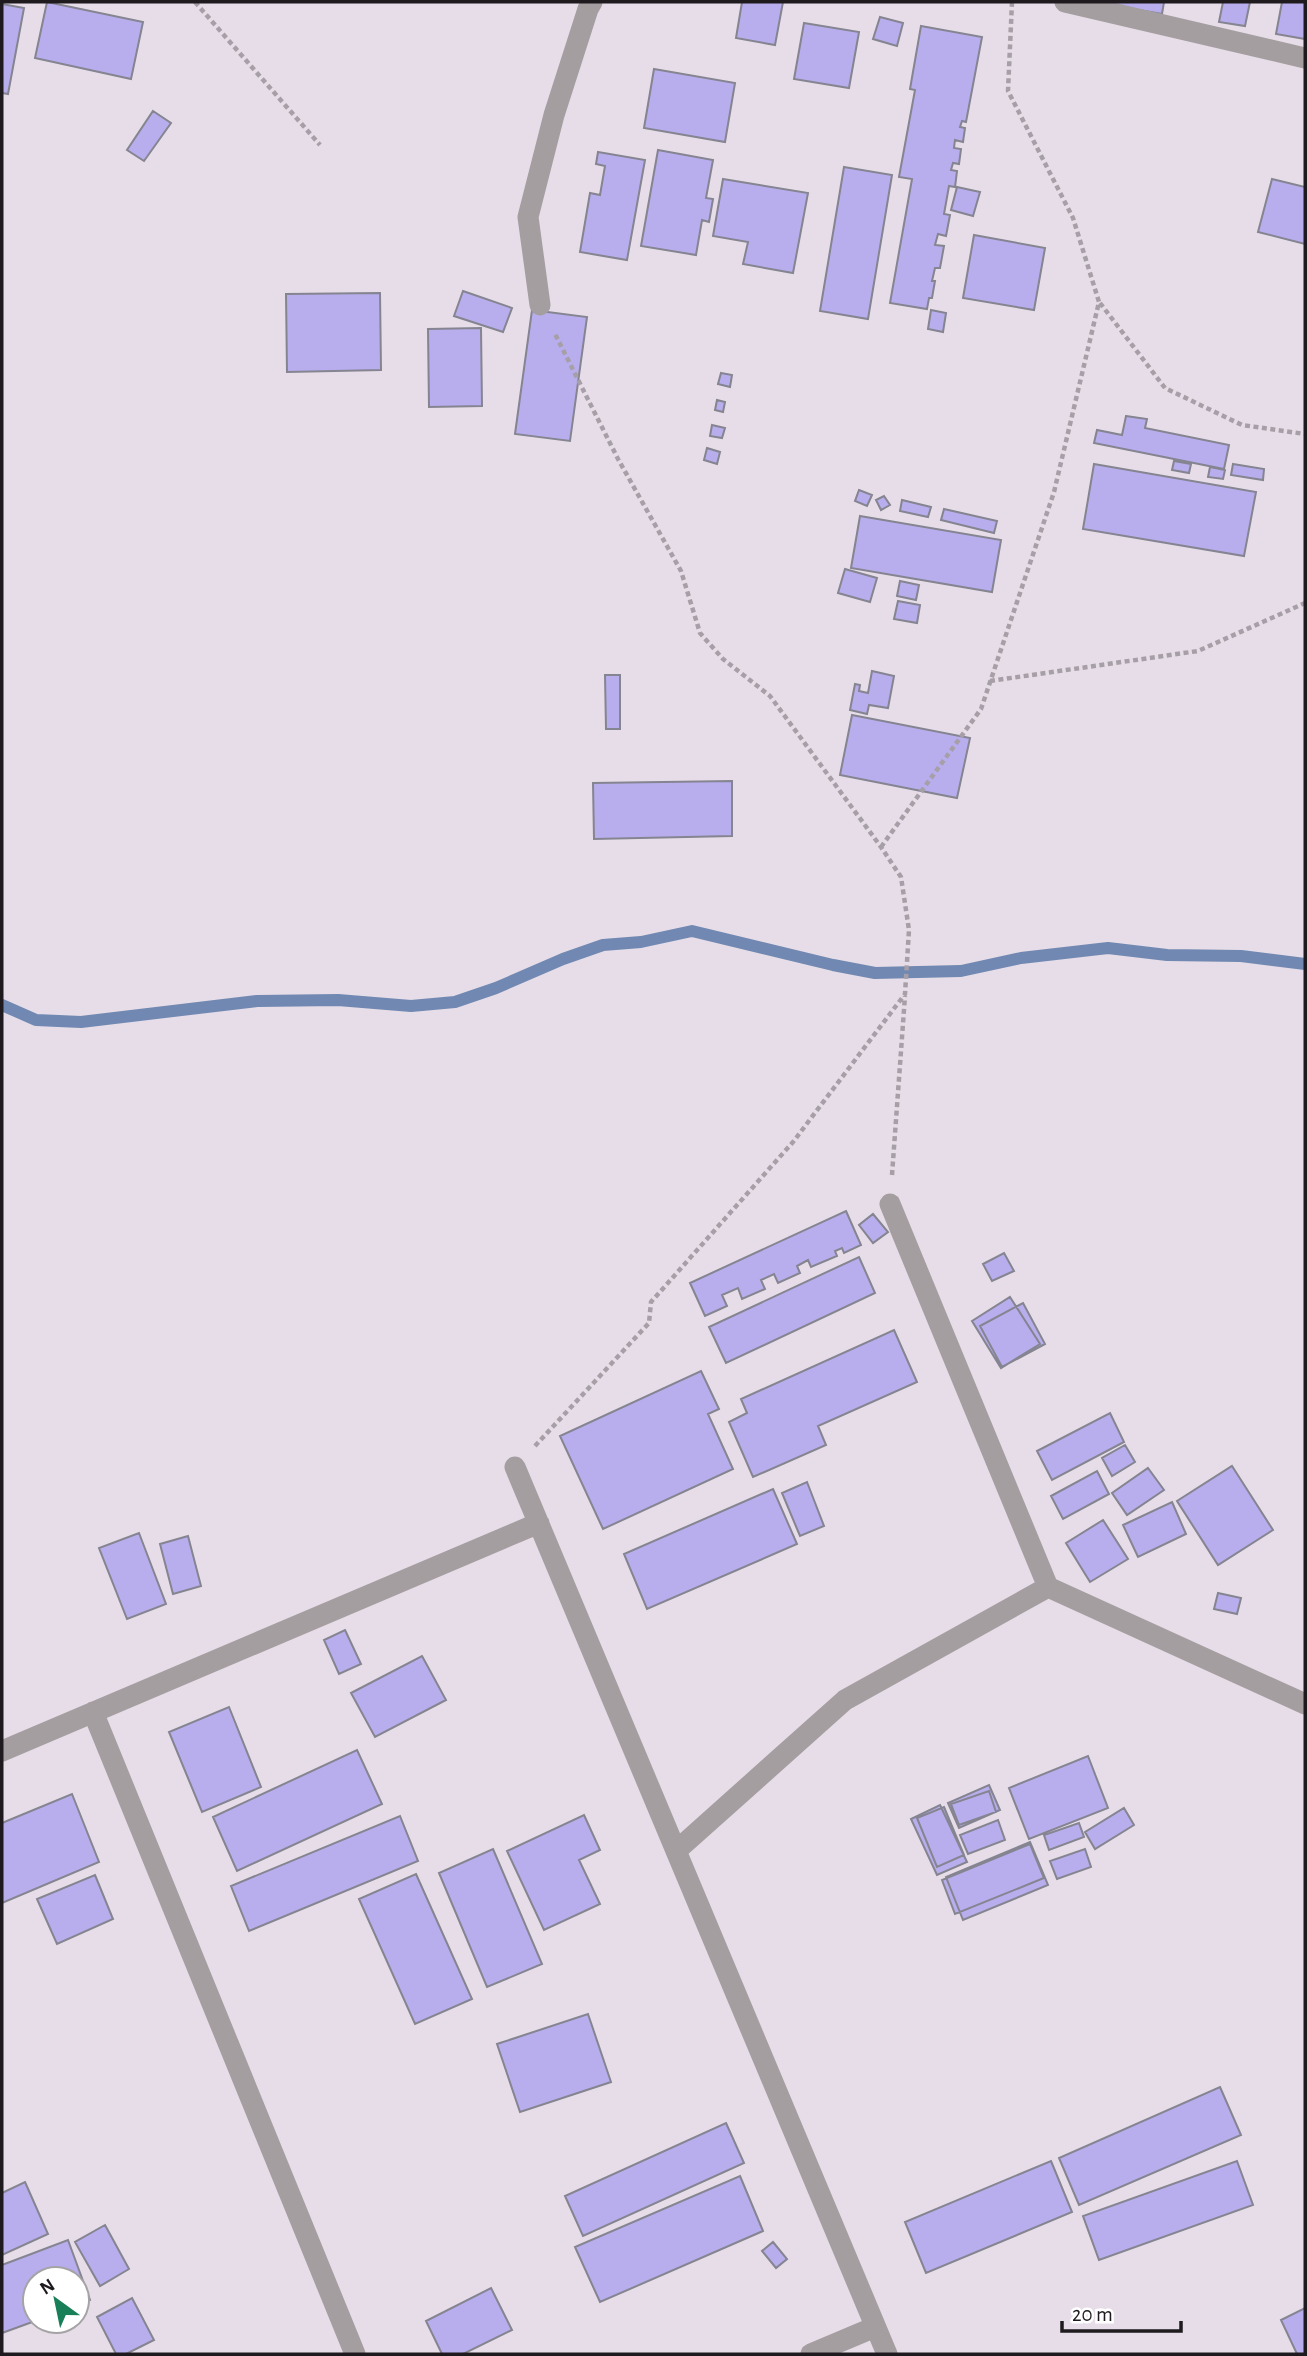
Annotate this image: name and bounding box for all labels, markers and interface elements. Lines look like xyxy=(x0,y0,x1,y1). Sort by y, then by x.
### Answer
north arrow xyxy=(21,2265,91,2335)
text: N xyxy=(37,2275,58,2299)
scale bar xyxy=(1062,2290,1181,2334)
text: 20 m xyxy=(1072,2304,1113,2325)

